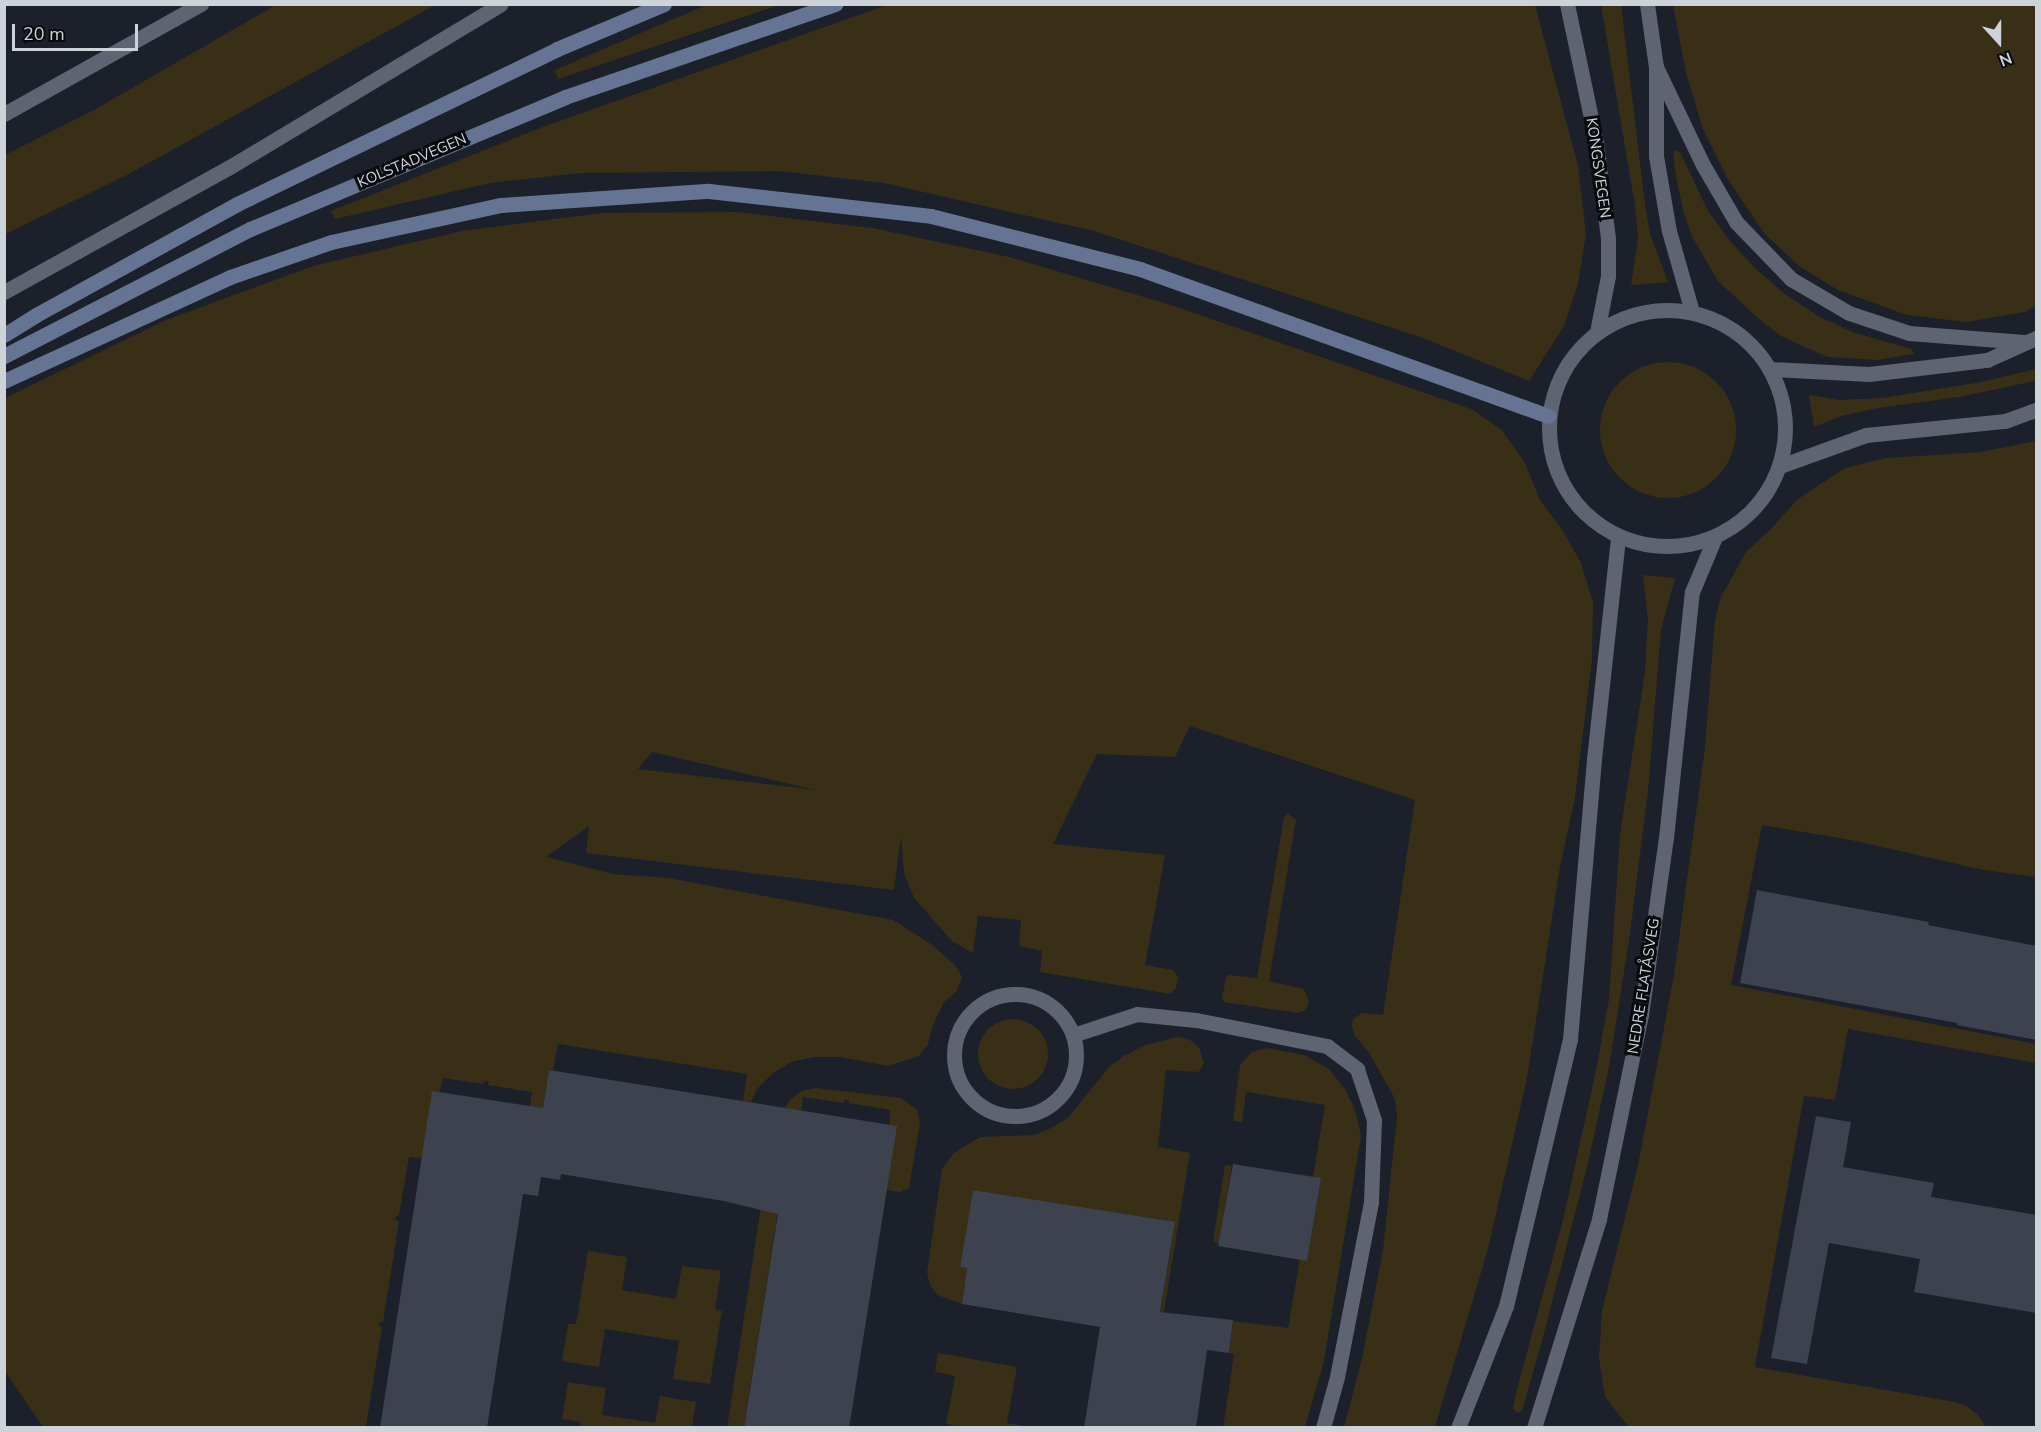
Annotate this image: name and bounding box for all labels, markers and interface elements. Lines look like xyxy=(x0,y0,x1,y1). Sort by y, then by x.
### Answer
scale bar xyxy=(15,12,141,50)
north arrow xyxy=(1969,12,2029,72)
text: 20 m xyxy=(23,22,65,46)
text: N xyxy=(1996,46,2015,71)
street label: KONGSVEGEN xyxy=(1582,117,1614,219)
street label: KOLSTADVEGEN xyxy=(355,130,469,192)
street label: NEDRE FLATÅSVEG xyxy=(1624,917,1664,1055)

